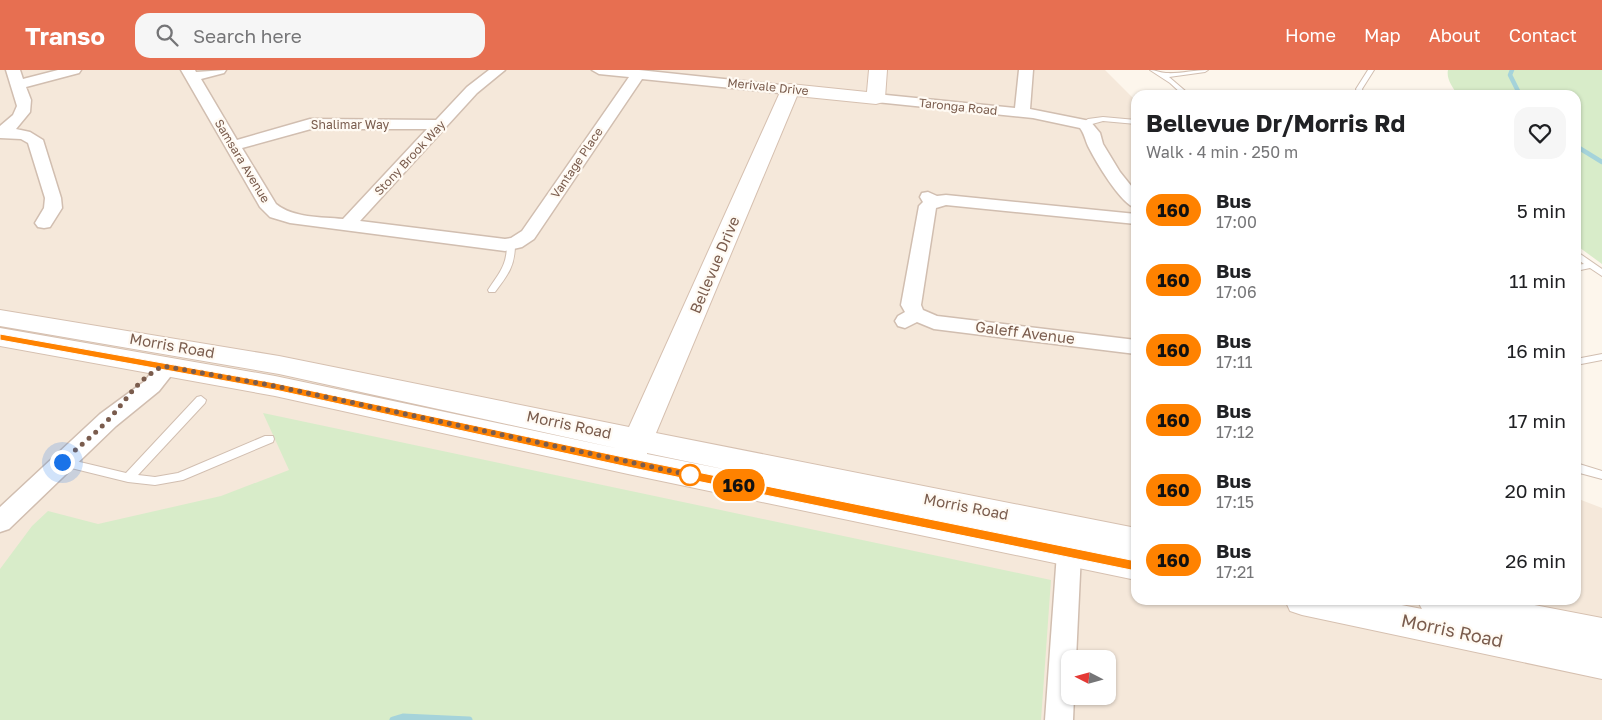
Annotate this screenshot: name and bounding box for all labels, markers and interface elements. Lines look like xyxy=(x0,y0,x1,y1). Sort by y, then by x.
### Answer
search box xyxy=(135,13,485,58)
text: Transo xyxy=(25,21,105,50)
icon: search xyxy=(153,21,181,49)
text: Search here xyxy=(193,24,302,47)
text: Home xyxy=(1285,24,1336,46)
text: Map xyxy=(1364,24,1401,46)
text: About xyxy=(1429,24,1481,46)
text: Contact xyxy=(1509,24,1577,46)
street label: Merivale Drive xyxy=(727,75,810,98)
street label: Taronga Road xyxy=(918,95,998,118)
button: heart xyxy=(1514,107,1566,159)
text: Bellevue Dr/Morris Rd xyxy=(1146,108,1405,137)
street label: Samsara Avenue xyxy=(212,116,273,205)
street label: Shalimar Way xyxy=(311,117,389,132)
street label: Stony Brook Way xyxy=(371,117,449,198)
street label: Vantage Place xyxy=(547,124,606,201)
text: Walk · 4 min · 250 m xyxy=(1146,142,1298,162)
text: Bus xyxy=(1216,189,1251,212)
text: 160 xyxy=(1157,199,1190,221)
text: 5 min xyxy=(1517,199,1566,222)
text: 17:00 xyxy=(1216,212,1257,232)
street label: Bellevue Drive xyxy=(686,213,743,316)
text: Bus xyxy=(1216,259,1251,282)
text: 160 xyxy=(1157,269,1190,291)
text: 11 min xyxy=(1509,269,1566,292)
text: 17:06 xyxy=(1216,282,1257,302)
street label: Galeff Avenue xyxy=(974,317,1076,347)
street label: Morris Road xyxy=(128,329,216,361)
text: Bus xyxy=(1216,329,1251,352)
text: 160 xyxy=(1157,339,1190,361)
text: 16 min xyxy=(1507,339,1566,362)
text: 17:11 xyxy=(1216,352,1253,372)
text: Bus xyxy=(1216,399,1251,422)
street label: Morris Road xyxy=(525,406,613,442)
text: 160 xyxy=(1157,409,1190,431)
text: 17 min xyxy=(1508,409,1566,432)
text: 17:12 xyxy=(1216,422,1254,442)
your location xyxy=(50,450,75,475)
unlabelled marker xyxy=(679,464,701,486)
line badge: 160 xyxy=(710,469,768,501)
text: Bus xyxy=(1216,469,1251,492)
text: 160 xyxy=(723,474,755,496)
text: 160 xyxy=(1157,479,1190,501)
text: 20 min xyxy=(1505,479,1566,502)
street label: Morris Road xyxy=(922,489,1010,523)
text: 17:15 xyxy=(1216,492,1254,512)
text: Bus xyxy=(1216,539,1251,562)
text: 160 xyxy=(1157,549,1190,571)
text: 26 min xyxy=(1505,549,1566,572)
text: 17:21 xyxy=(1216,562,1254,582)
street label: Morris Road xyxy=(1399,609,1505,652)
north arrow xyxy=(1061,650,1116,705)
map controls xyxy=(1061,650,1116,705)

